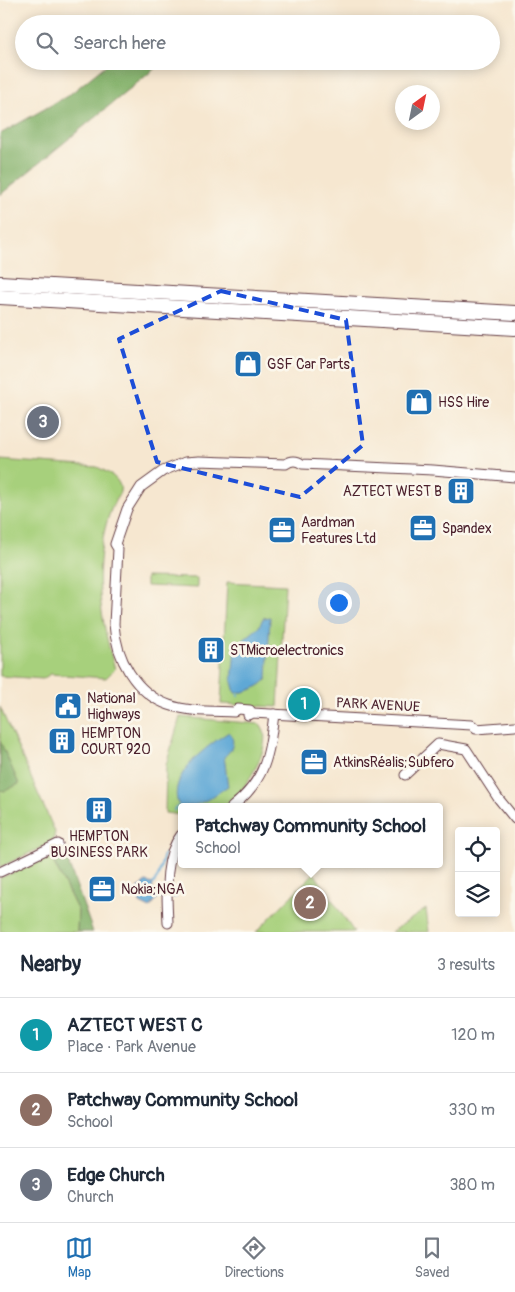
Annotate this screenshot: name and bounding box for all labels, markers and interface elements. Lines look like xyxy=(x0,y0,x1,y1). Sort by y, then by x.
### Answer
search box xyxy=(15,15,500,70)
icon: search xyxy=(33,29,61,57)
text: Search here xyxy=(73,31,166,55)
north arrow xyxy=(395,85,440,130)
shop icon: GSF Car Parts xyxy=(233,349,263,379)
place label: GSF Car Parts xyxy=(267,356,350,373)
shop icon: HSS Hire xyxy=(404,387,434,417)
place label: HSS Hire xyxy=(438,394,489,411)
pin: 3 xyxy=(27,403,59,441)
building icon: AZTECT WEST B xyxy=(446,476,476,506)
place label: AZTECT WEST B xyxy=(343,483,442,500)
office icon: Spandex xyxy=(408,513,438,543)
place label: Aardman Features Ltd xyxy=(301,514,376,547)
office icon: Aardman Features Ltd xyxy=(267,515,297,545)
place label: Spandex xyxy=(442,520,492,537)
your location xyxy=(326,590,352,616)
building icon: STMicroelectronics xyxy=(196,635,226,665)
place label: STMicroelectronics xyxy=(230,642,344,659)
pin: 1 xyxy=(288,685,320,723)
place label: National Highways xyxy=(87,690,141,723)
public building icon: National Highways xyxy=(53,691,83,721)
street label: PARK AVENUE xyxy=(336,694,420,716)
place label: HEMPTON COURT 920 xyxy=(81,725,151,758)
building icon: HEMPTON COURT 920 xyxy=(47,726,77,756)
office icon: AtkinsRéalis;Subfero xyxy=(299,747,329,777)
place label: AtkinsRéalis;Subfero xyxy=(333,754,454,771)
building icon: HEMPTON BUSINESS PARK xyxy=(84,795,114,825)
popup xyxy=(178,803,443,868)
text: Patchway Community School xyxy=(195,814,426,838)
map controls xyxy=(455,827,500,917)
button: locate xyxy=(455,827,500,872)
place label: HEMPTON BUSINESS PARK xyxy=(50,828,148,861)
text: School xyxy=(195,838,241,858)
button: layers xyxy=(455,872,500,917)
office icon: Nokia;NGA xyxy=(87,874,117,904)
place label: Nokia;NGA xyxy=(121,881,185,898)
pin: 2 xyxy=(294,884,326,922)
text: Nearby xyxy=(20,951,81,978)
text: 3 results xyxy=(437,955,495,975)
text: AZTECT WEST C xyxy=(67,1013,203,1037)
text: 1 xyxy=(33,1025,39,1045)
text: 120 m xyxy=(451,1025,495,1045)
text: Place · Park Avenue xyxy=(67,1037,196,1057)
text: Patchway Community School xyxy=(67,1088,298,1112)
text: 2 xyxy=(32,1100,40,1120)
text: 330 m xyxy=(449,1100,495,1120)
text: School xyxy=(67,1112,113,1132)
text: Edge Church xyxy=(67,1163,165,1187)
text: 3 xyxy=(32,1175,40,1195)
text: 380 m xyxy=(449,1175,495,1195)
text: Church xyxy=(67,1187,114,1207)
tab: Map xyxy=(65,1234,93,1281)
tab: Directions xyxy=(224,1234,284,1281)
tab: Saved xyxy=(415,1234,450,1281)

